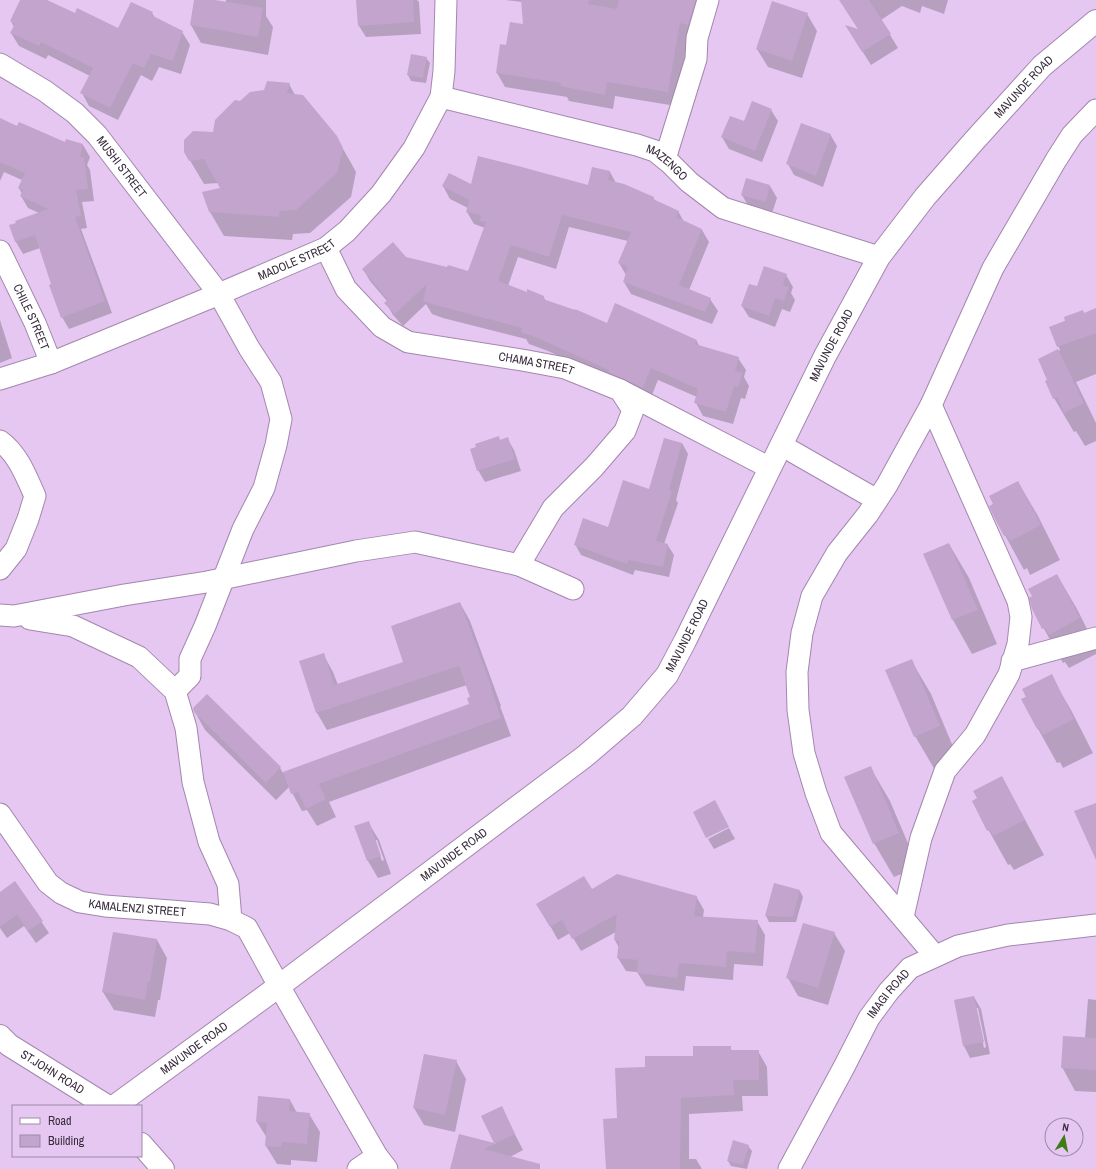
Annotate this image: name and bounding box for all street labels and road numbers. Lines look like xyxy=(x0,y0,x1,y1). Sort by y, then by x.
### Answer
street label: MAVUNDE ROAD xyxy=(991,52,1056,121)
street label: MUSHI STREET xyxy=(93,133,150,201)
street label: MAZENGO xyxy=(644,141,691,184)
street label: MADOLE STREET xyxy=(256,235,339,284)
street label: CHILE STREET xyxy=(9,281,53,352)
street label: MAVUNDE ROAD xyxy=(806,306,857,384)
street label: CHAMA STREET xyxy=(497,348,577,379)
street label: MAVUNDE ROAD xyxy=(662,596,712,675)
street label: MAVUNDE ROAD xyxy=(417,824,491,885)
street label: KAMALENZI STREET xyxy=(87,895,186,920)
street label: IMAGI ROAD xyxy=(863,966,913,1022)
street label: MAVUNDE ROAD xyxy=(157,1018,231,1078)
street label: ST.JOHN ROAD xyxy=(18,1046,87,1098)

